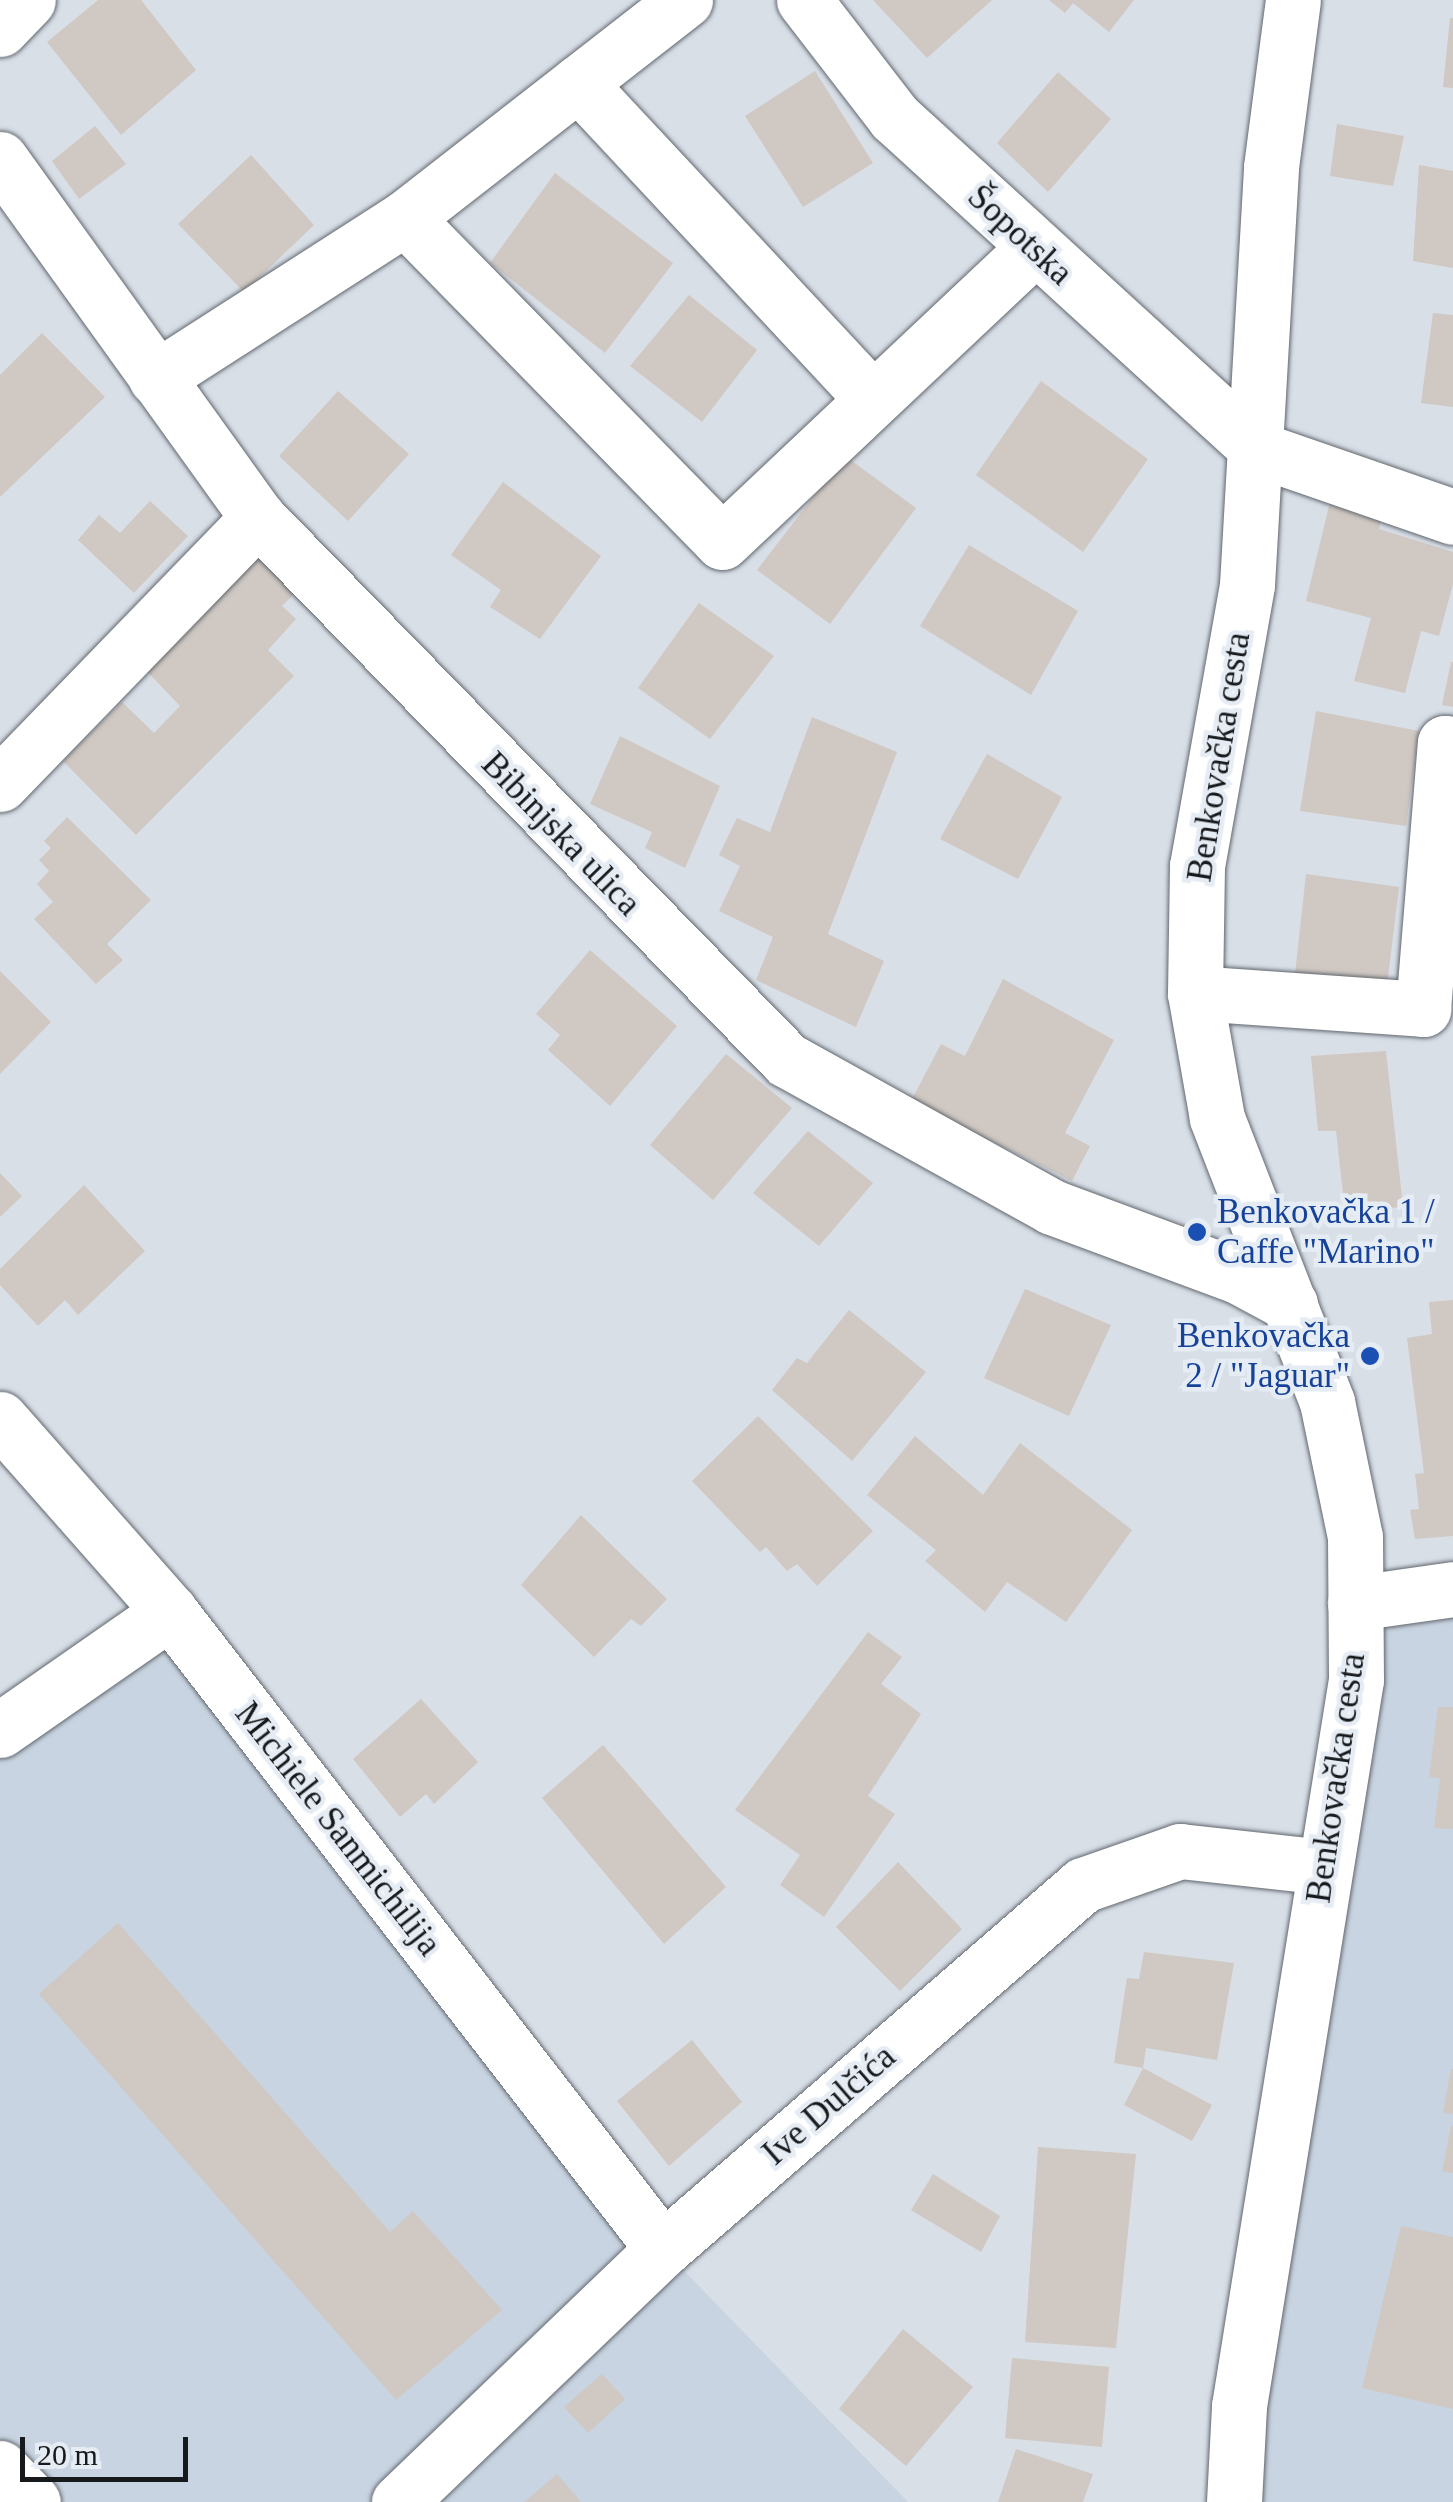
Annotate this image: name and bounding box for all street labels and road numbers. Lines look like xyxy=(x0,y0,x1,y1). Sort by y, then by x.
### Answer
street label: Šopotska xyxy=(959,176,1081,294)
street label: Benkovačka cesta xyxy=(1179,629,1259,885)
street label: Bibinjska ulica xyxy=(473,744,649,924)
street label: Benkovačka cesta xyxy=(1298,1650,1374,1906)
street label: Michiele Sanmichilija xyxy=(226,1694,450,1964)
street label: Ive Dulčića xyxy=(754,2036,904,2174)

